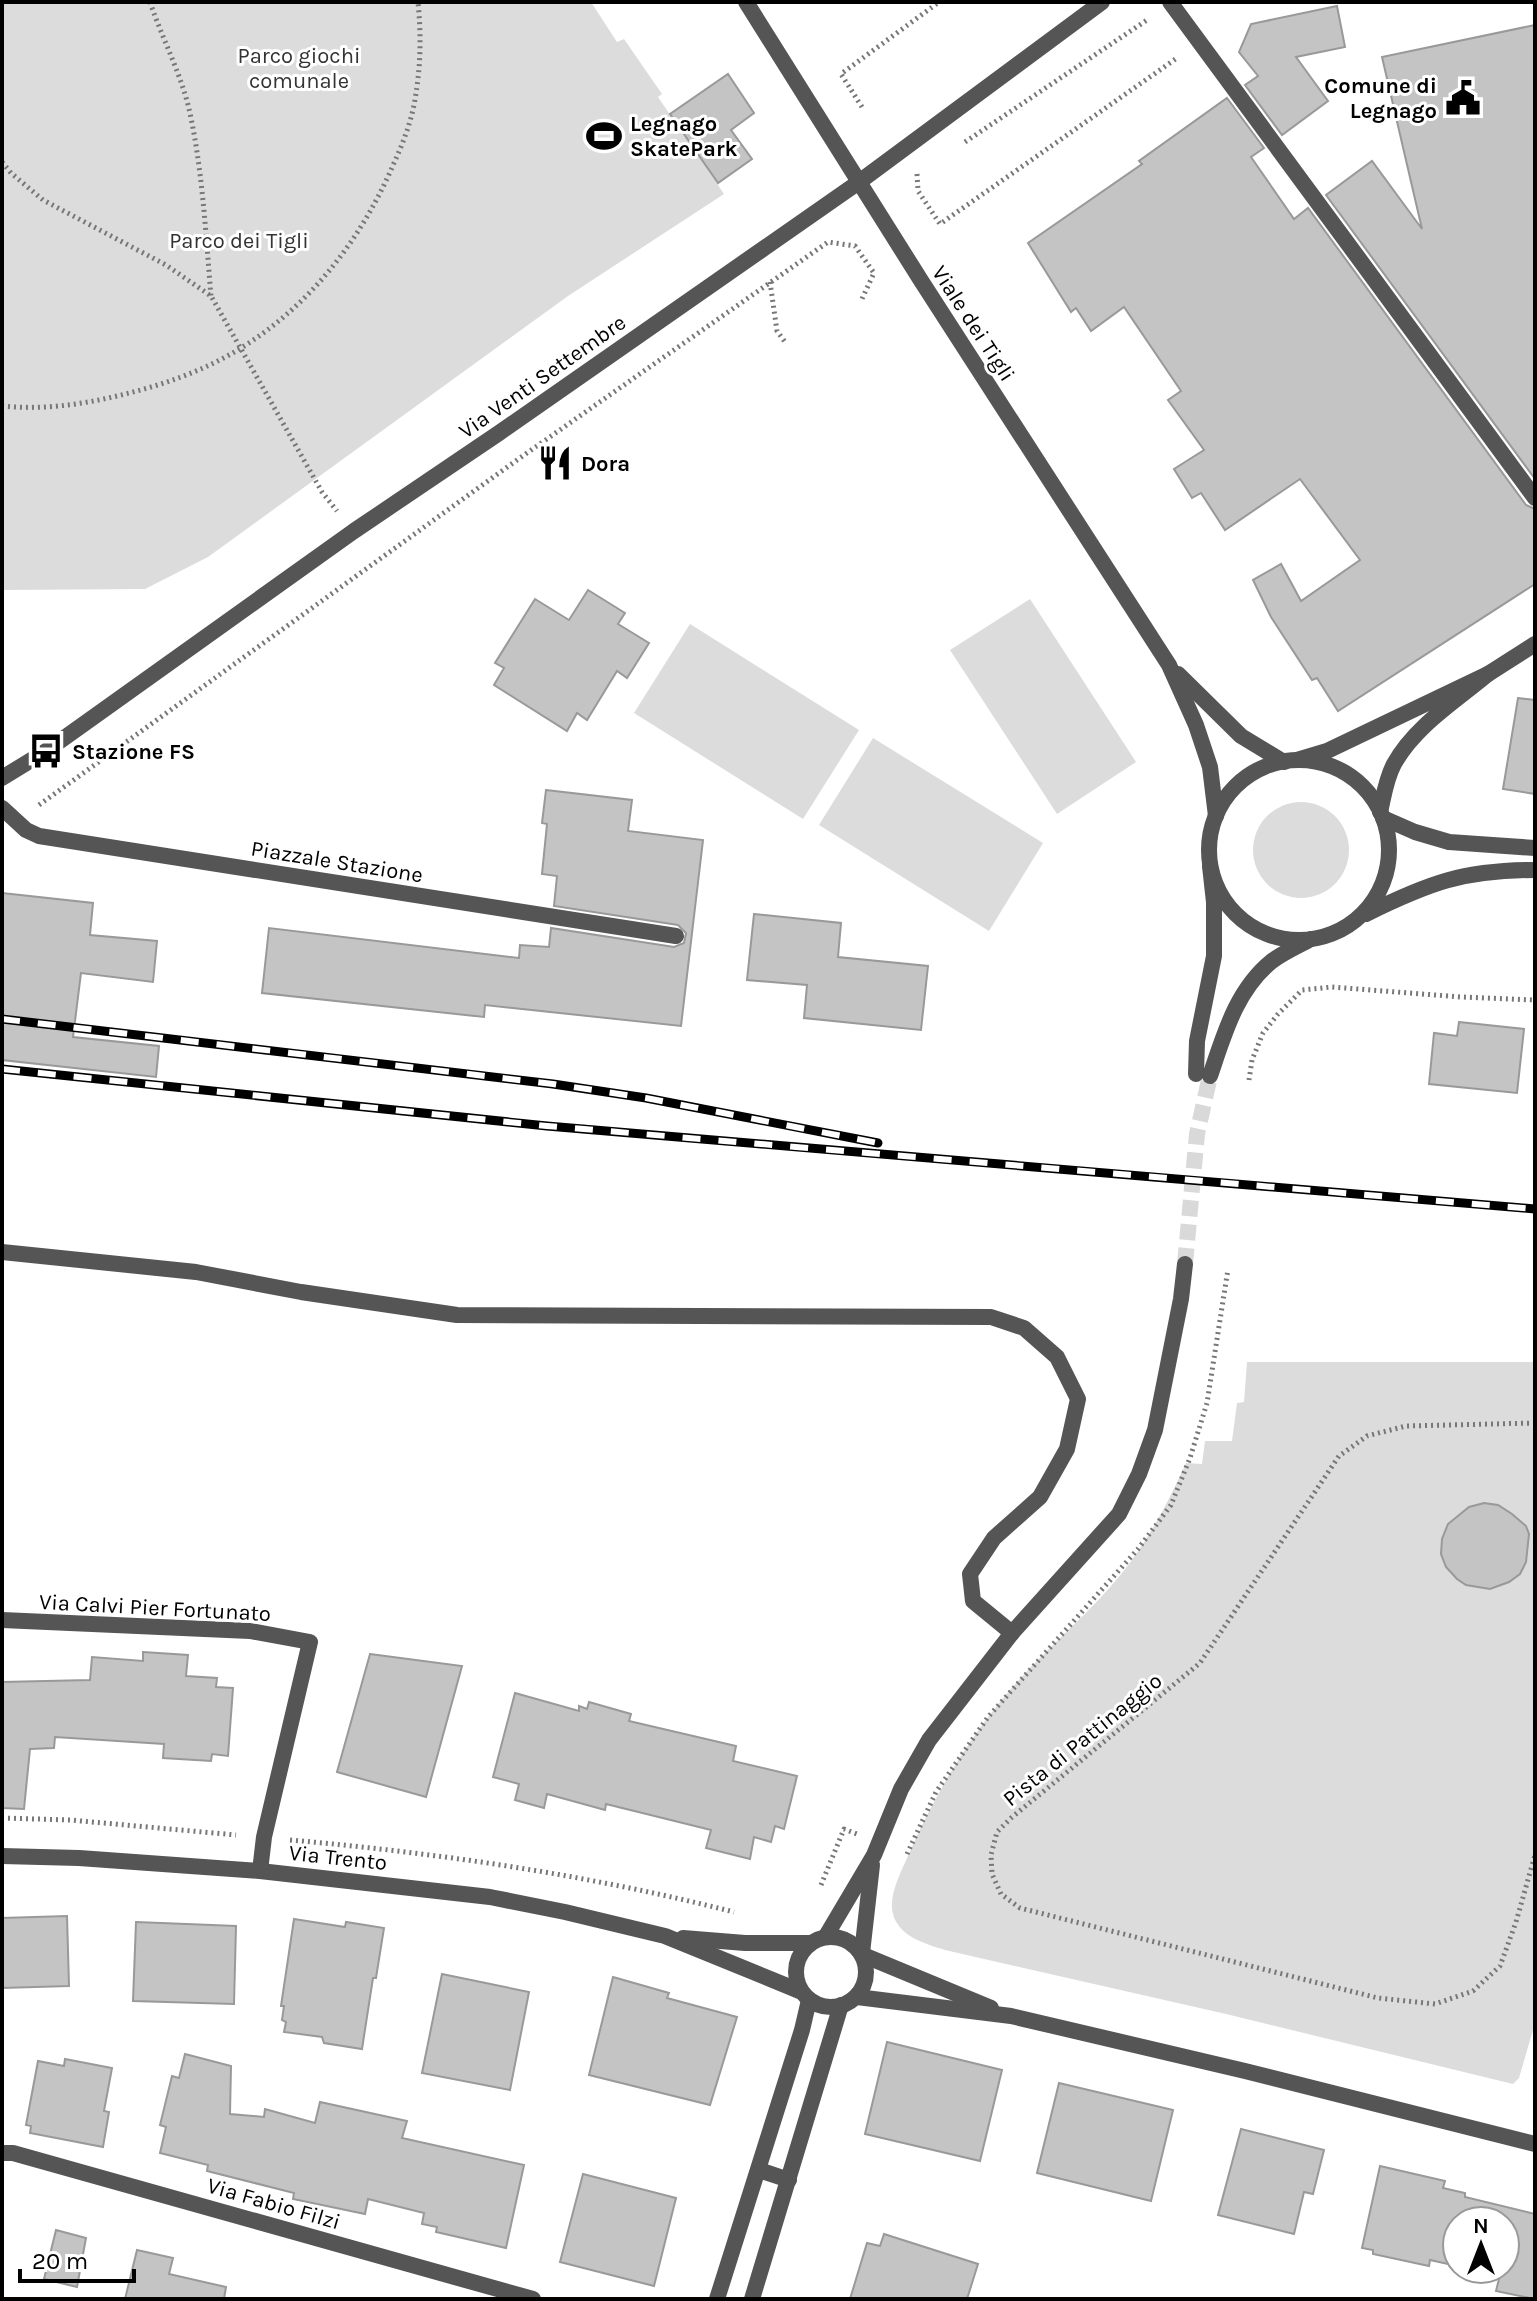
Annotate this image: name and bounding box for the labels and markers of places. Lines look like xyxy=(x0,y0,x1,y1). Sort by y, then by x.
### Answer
place label: Comune di Legnago xyxy=(1324,73,1437,124)
public building icon: Comune di Legnago xyxy=(1444,79,1482,117)
place label: Legnago SkatePark xyxy=(630,111,738,162)
sports icon: Legnago SkatePark xyxy=(585,117,623,155)
restaurant icon: Dora xyxy=(536,444,574,482)
place label: Dora xyxy=(581,451,630,477)
bus stop icon: Stazione FS xyxy=(27,732,65,770)
place label: Stazione FS xyxy=(72,739,195,765)

